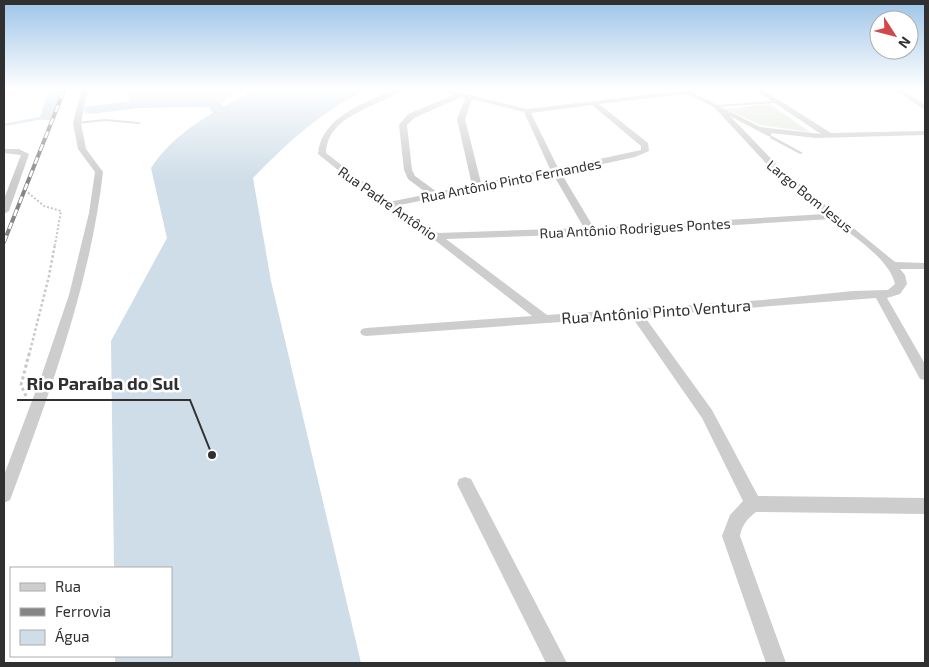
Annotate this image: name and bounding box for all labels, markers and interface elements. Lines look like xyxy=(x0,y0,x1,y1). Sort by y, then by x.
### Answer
north arrow xyxy=(869,10,919,60)
text: N xyxy=(895,34,915,52)
street label: Rua Antônio Pinto Fernandes xyxy=(419,154,603,206)
street label: Largo Bom Jesus xyxy=(764,156,856,236)
street label: Rua Padre Antônio xyxy=(335,163,441,243)
street label: Rua Antônio Rodrigues Pontes xyxy=(539,215,731,241)
street label: Rua Antônio Pinto Ventura xyxy=(561,295,751,327)
callout: Rio Paraíba do Sul xyxy=(17,367,190,400)
text: Rio Paraíba do Sul xyxy=(27,372,180,394)
legend xyxy=(10,567,172,657)
text: Rua xyxy=(55,577,81,595)
text: Ferrovia xyxy=(55,602,111,620)
text: Água xyxy=(55,627,90,645)

